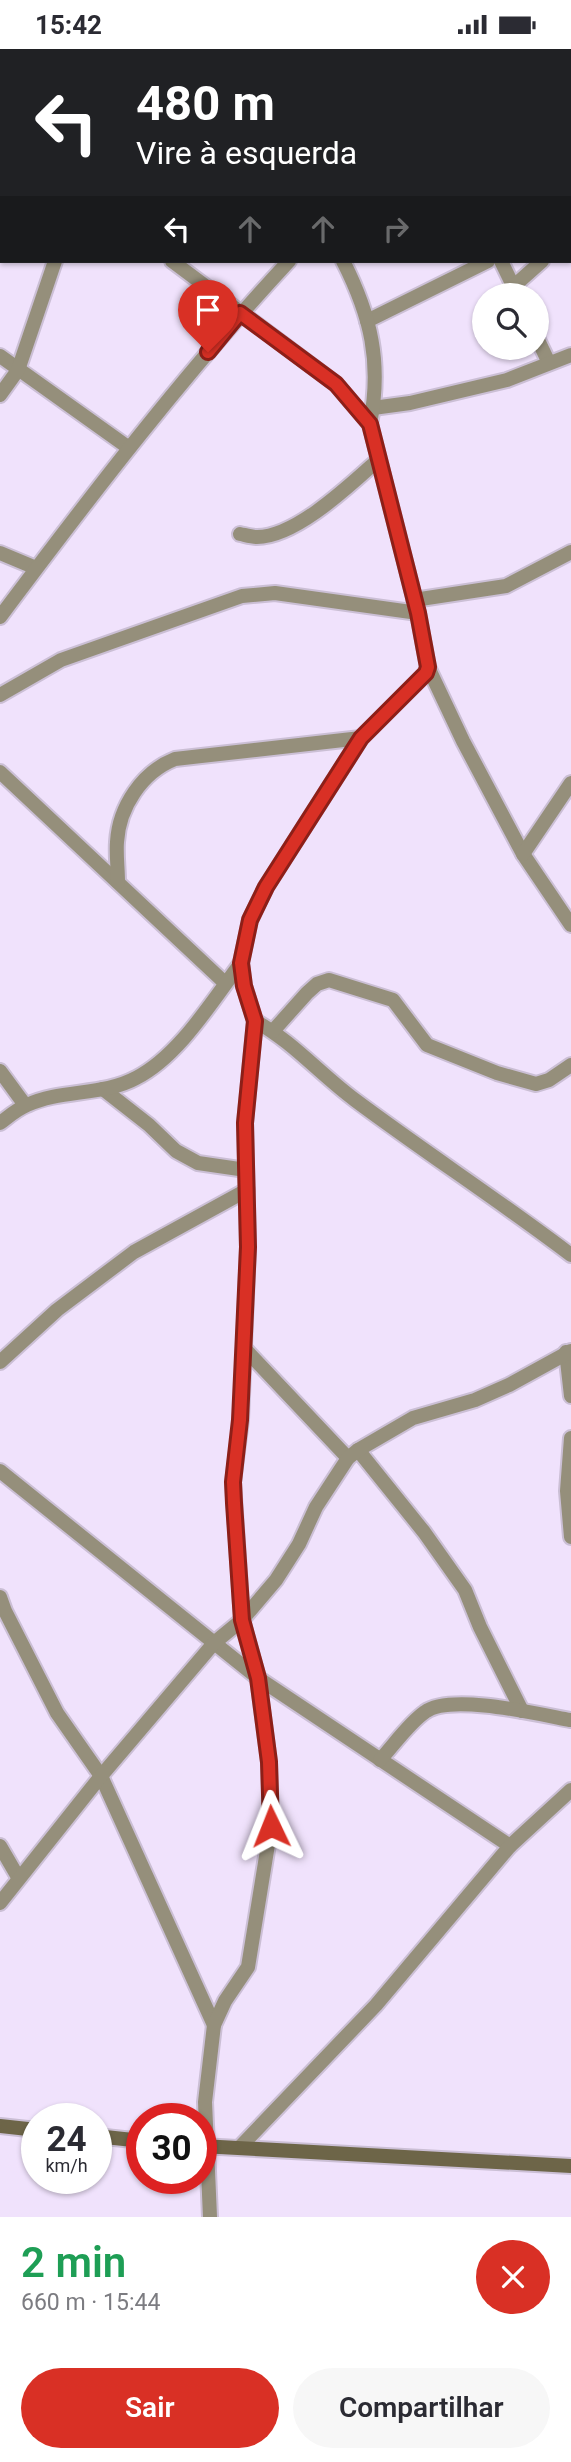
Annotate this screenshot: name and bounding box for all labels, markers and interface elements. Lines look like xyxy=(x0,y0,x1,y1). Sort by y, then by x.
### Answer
text: 15:42 xyxy=(35,10,102,40)
text: 480 m xyxy=(136,75,275,132)
icon: left xyxy=(21,77,112,168)
text: Vire à esquerda xyxy=(136,134,357,172)
icon: left xyxy=(158,210,196,248)
icon: ahead xyxy=(231,210,269,248)
icon: ahead xyxy=(304,210,342,248)
icon: right xyxy=(377,210,415,248)
pin xyxy=(178,280,238,352)
map controls xyxy=(472,283,549,360)
button: search xyxy=(472,283,549,360)
icon: arrive xyxy=(189,291,227,329)
position arrow xyxy=(234,1789,308,1863)
speed limit sign: 30 xyxy=(126,2103,217,2194)
text: 24 xyxy=(46,2119,87,2160)
text: km/h xyxy=(45,2155,88,2176)
text: 2 min xyxy=(21,2238,126,2287)
button: close xyxy=(476,2240,550,2314)
text: 660 m · 15:44 xyxy=(21,2289,160,2316)
button: Sair xyxy=(21,2368,279,2448)
button: Compartilhar xyxy=(293,2368,550,2448)

